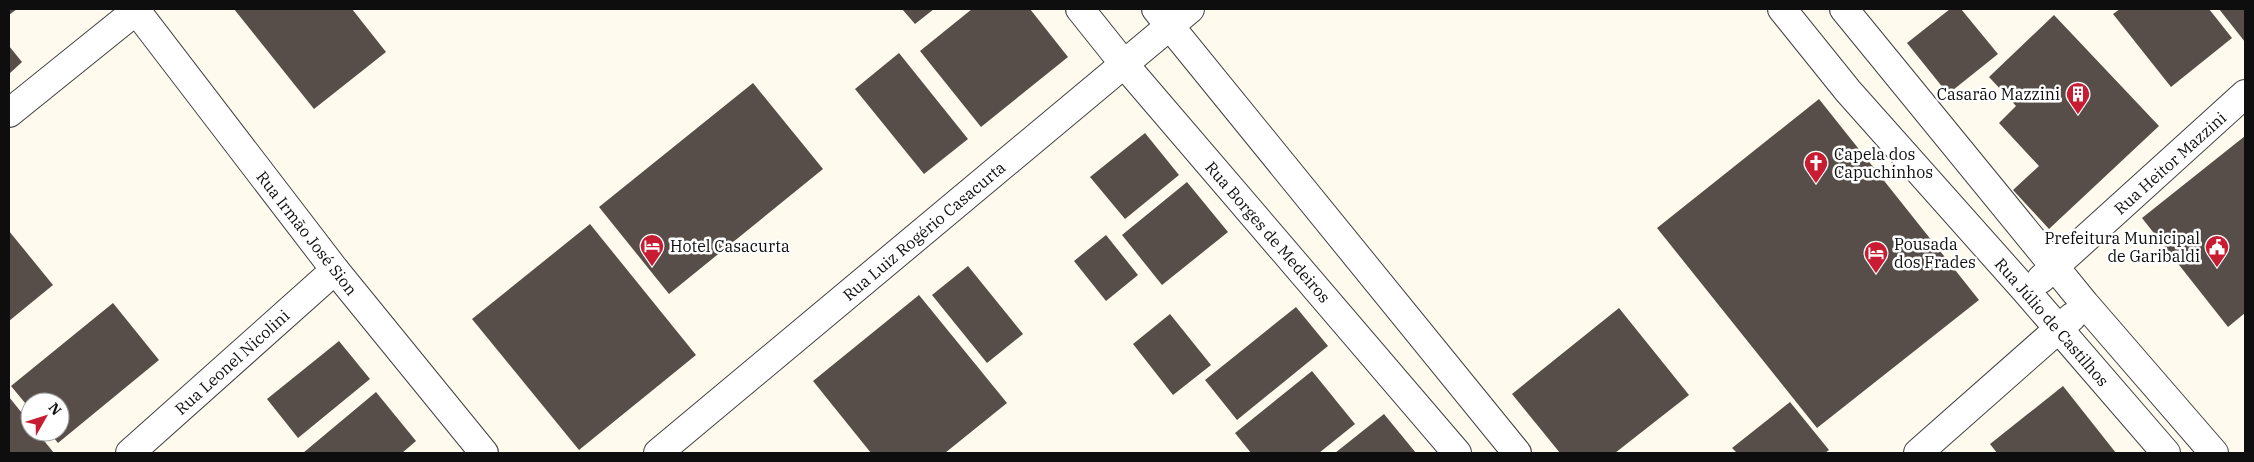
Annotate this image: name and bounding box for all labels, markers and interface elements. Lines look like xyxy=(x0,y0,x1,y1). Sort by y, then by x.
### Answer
building icon: Casarão Mazzini xyxy=(2065,81,2091,115)
place label: Casarão Mazzini xyxy=(1937,84,2060,104)
street label: Rua Heitor Mazzini xyxy=(2110,107,2230,219)
place label: Capela dos Capuchinhos xyxy=(1834,144,1933,182)
church icon: Capela dos Capuchinhos xyxy=(1803,150,1829,184)
street label: Rua Luiz Rogério Casacurta xyxy=(839,157,1010,305)
street label: Rua Borges de Medeiros xyxy=(1201,157,1335,307)
street label: Rua Irmão José Sion xyxy=(252,167,362,299)
place label: Prefeitura Municipal de Garibaldi xyxy=(2044,228,2200,266)
hotel icon: Hotel Casacurta xyxy=(639,233,665,267)
place label: Pousada dos Frades xyxy=(1894,234,1976,272)
public building icon: Prefeitura Municipal de Garibaldi xyxy=(2204,234,2230,268)
place label: Hotel Casacurta xyxy=(670,236,790,256)
hotel icon: Pousada dos Frades xyxy=(1863,240,1889,274)
street label: Rua Júlio de Castilhos xyxy=(1991,254,2113,390)
street label: Rua Leonel Nicolini xyxy=(171,305,293,419)
north arrow xyxy=(20,392,70,442)
text: N xyxy=(45,399,66,419)

